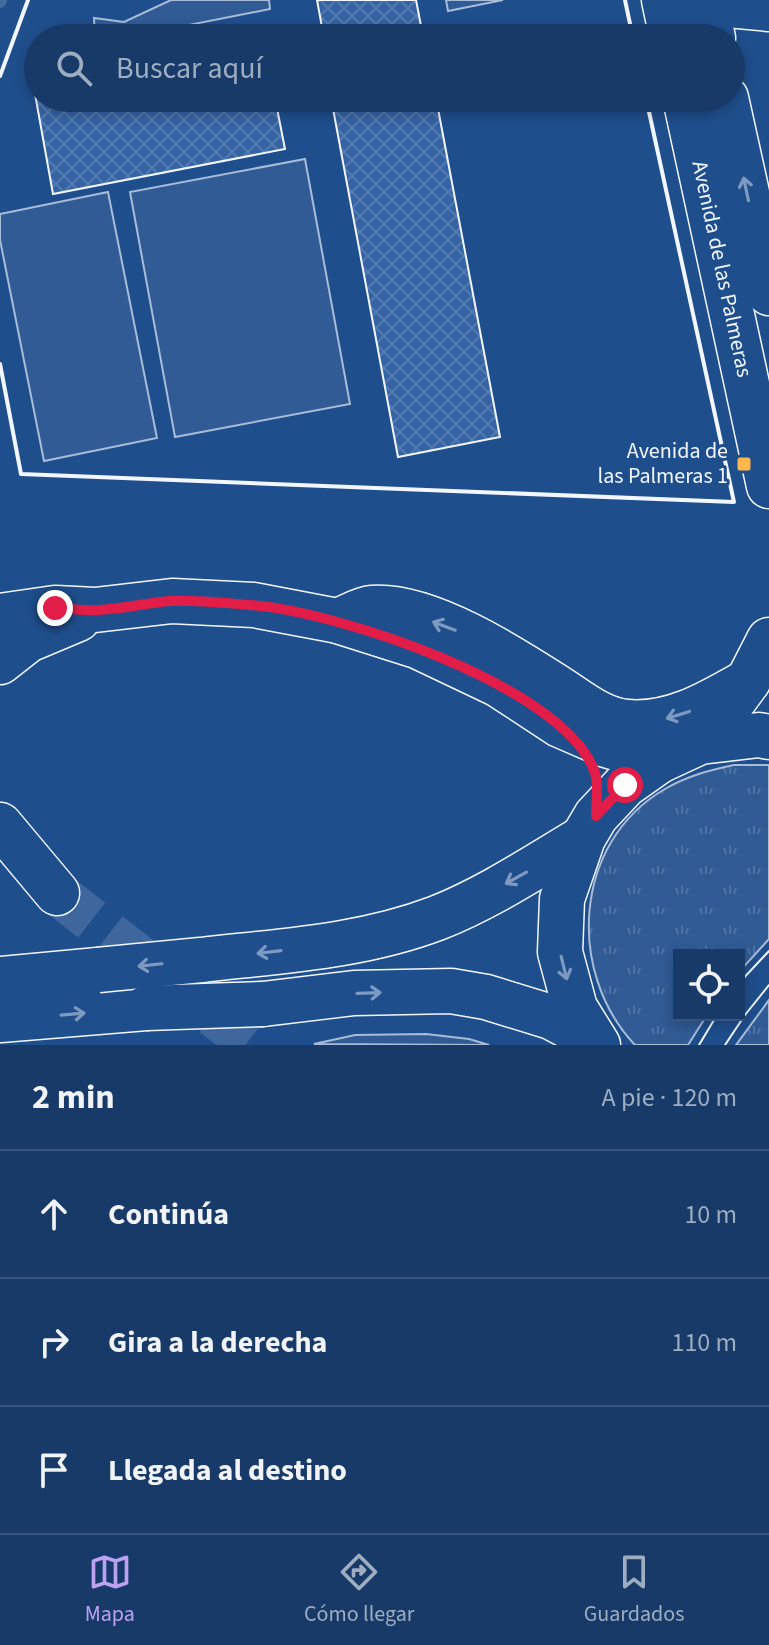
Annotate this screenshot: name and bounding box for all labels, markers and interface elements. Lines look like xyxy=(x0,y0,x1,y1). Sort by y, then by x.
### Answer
search box xyxy=(24,24,745,112)
icon: search xyxy=(52,46,96,90)
text: Buscar aquí xyxy=(116,47,263,90)
street label: Avenida de las Palmeras xyxy=(683,158,761,380)
one-way arrow xyxy=(738,177,753,203)
place label: Avenida de las Palmeras 1 xyxy=(598,435,728,492)
marker: Avenida de las Palmeras 1 xyxy=(735,455,753,473)
route end xyxy=(37,590,73,626)
one-way arrow xyxy=(432,617,457,632)
one-way arrow xyxy=(665,708,690,723)
route start xyxy=(607,767,643,803)
one-way arrow xyxy=(505,870,528,886)
one-way arrow xyxy=(257,945,283,960)
map controls xyxy=(673,949,745,1021)
button: locate xyxy=(673,949,745,1021)
one-way arrow xyxy=(558,955,573,980)
one-way arrow xyxy=(137,958,163,973)
one-way arrow xyxy=(355,985,382,1001)
one-way arrow xyxy=(59,1006,86,1021)
text: 2 min xyxy=(32,1073,115,1122)
text: A pie · 120 m xyxy=(602,1079,737,1116)
icon: ahead xyxy=(32,1192,76,1236)
text: Continúa xyxy=(108,1193,229,1236)
text: 10 m xyxy=(684,1196,737,1233)
icon: right xyxy=(32,1320,76,1364)
text: Gira a la derecha xyxy=(108,1321,327,1364)
text: 110 m xyxy=(671,1324,737,1361)
icon: arrive xyxy=(32,1448,76,1492)
text: Llegada al destino xyxy=(108,1449,347,1492)
tab: Mapa xyxy=(85,1550,135,1630)
tab: Cómo llegar xyxy=(304,1550,414,1630)
tab: Guardados xyxy=(584,1550,684,1630)

